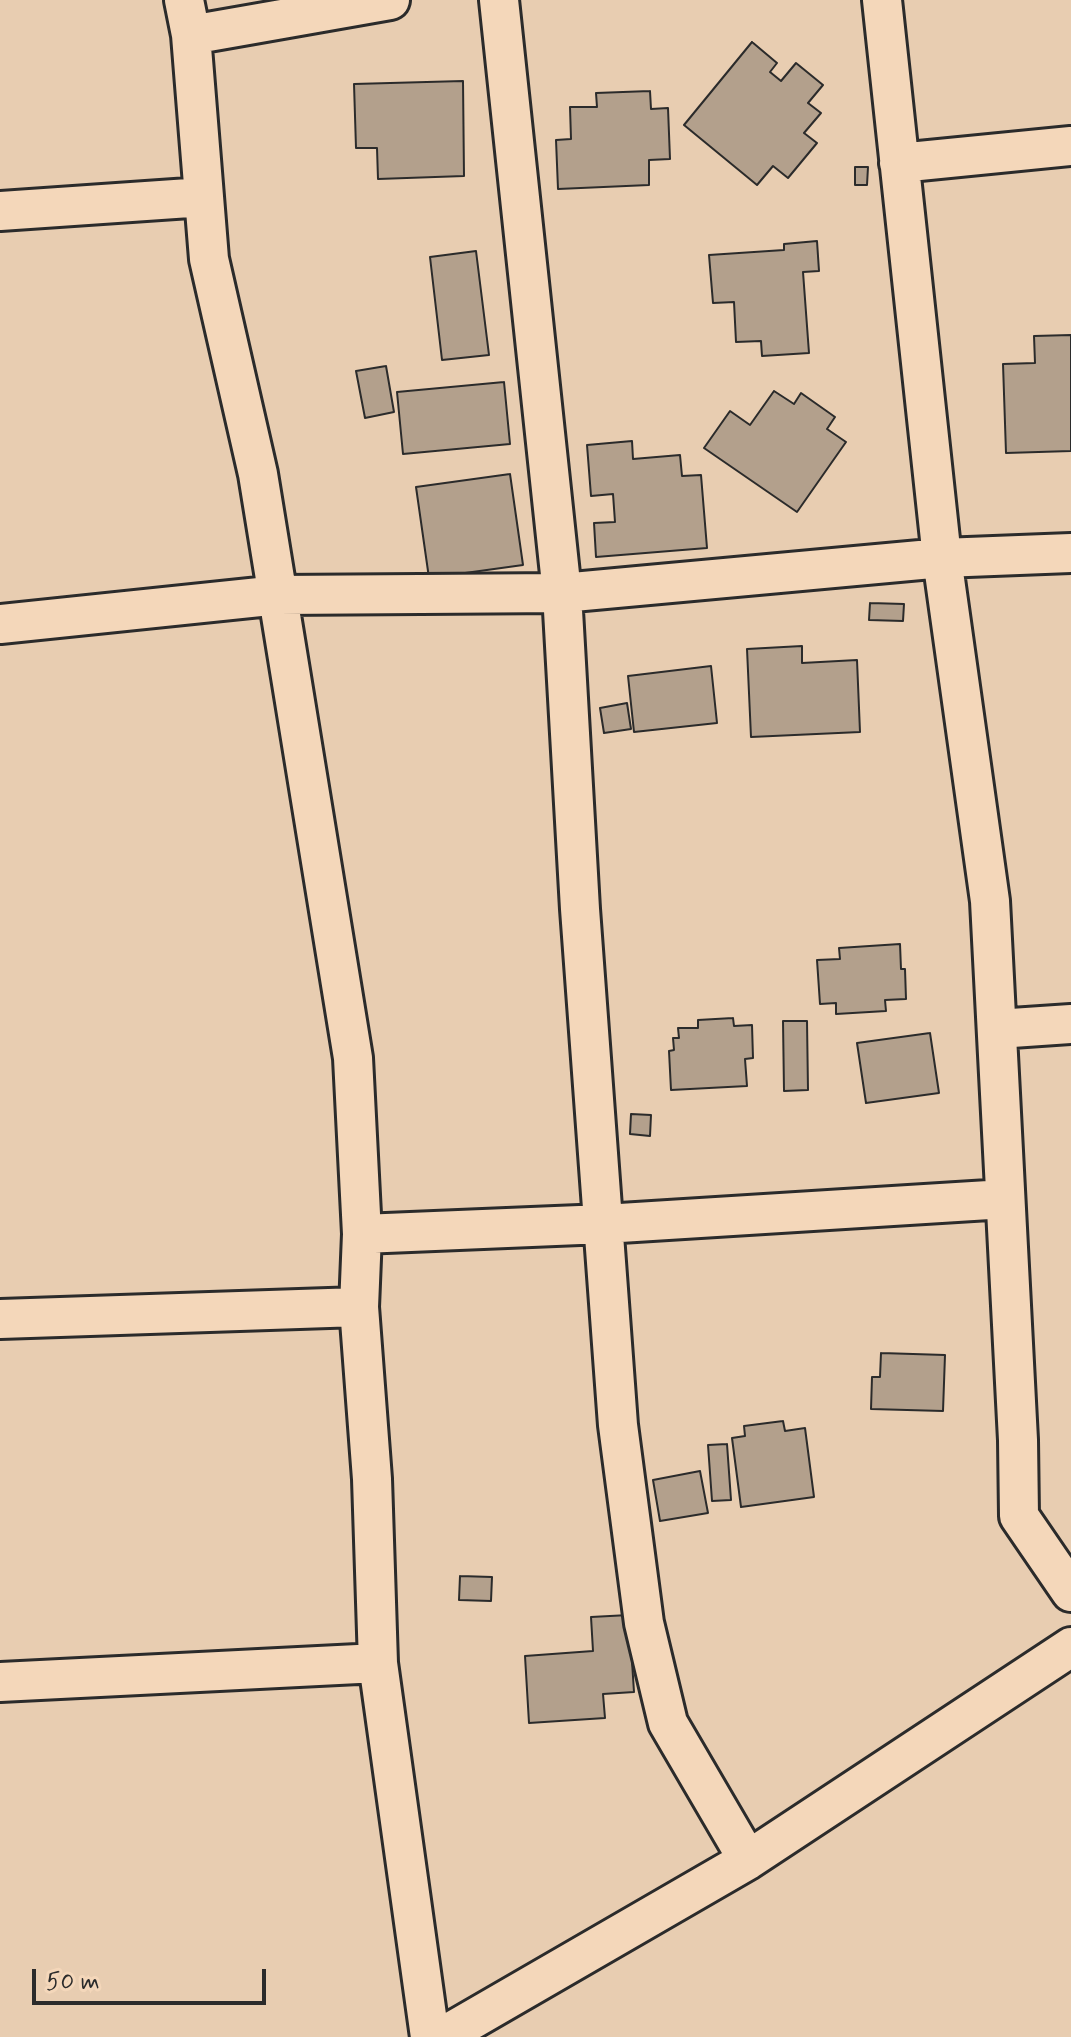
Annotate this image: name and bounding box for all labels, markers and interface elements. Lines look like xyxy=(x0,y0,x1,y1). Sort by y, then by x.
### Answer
scale bar xyxy=(36,1953,270,2003)
text: 50 m xyxy=(46,1967,100,1998)

